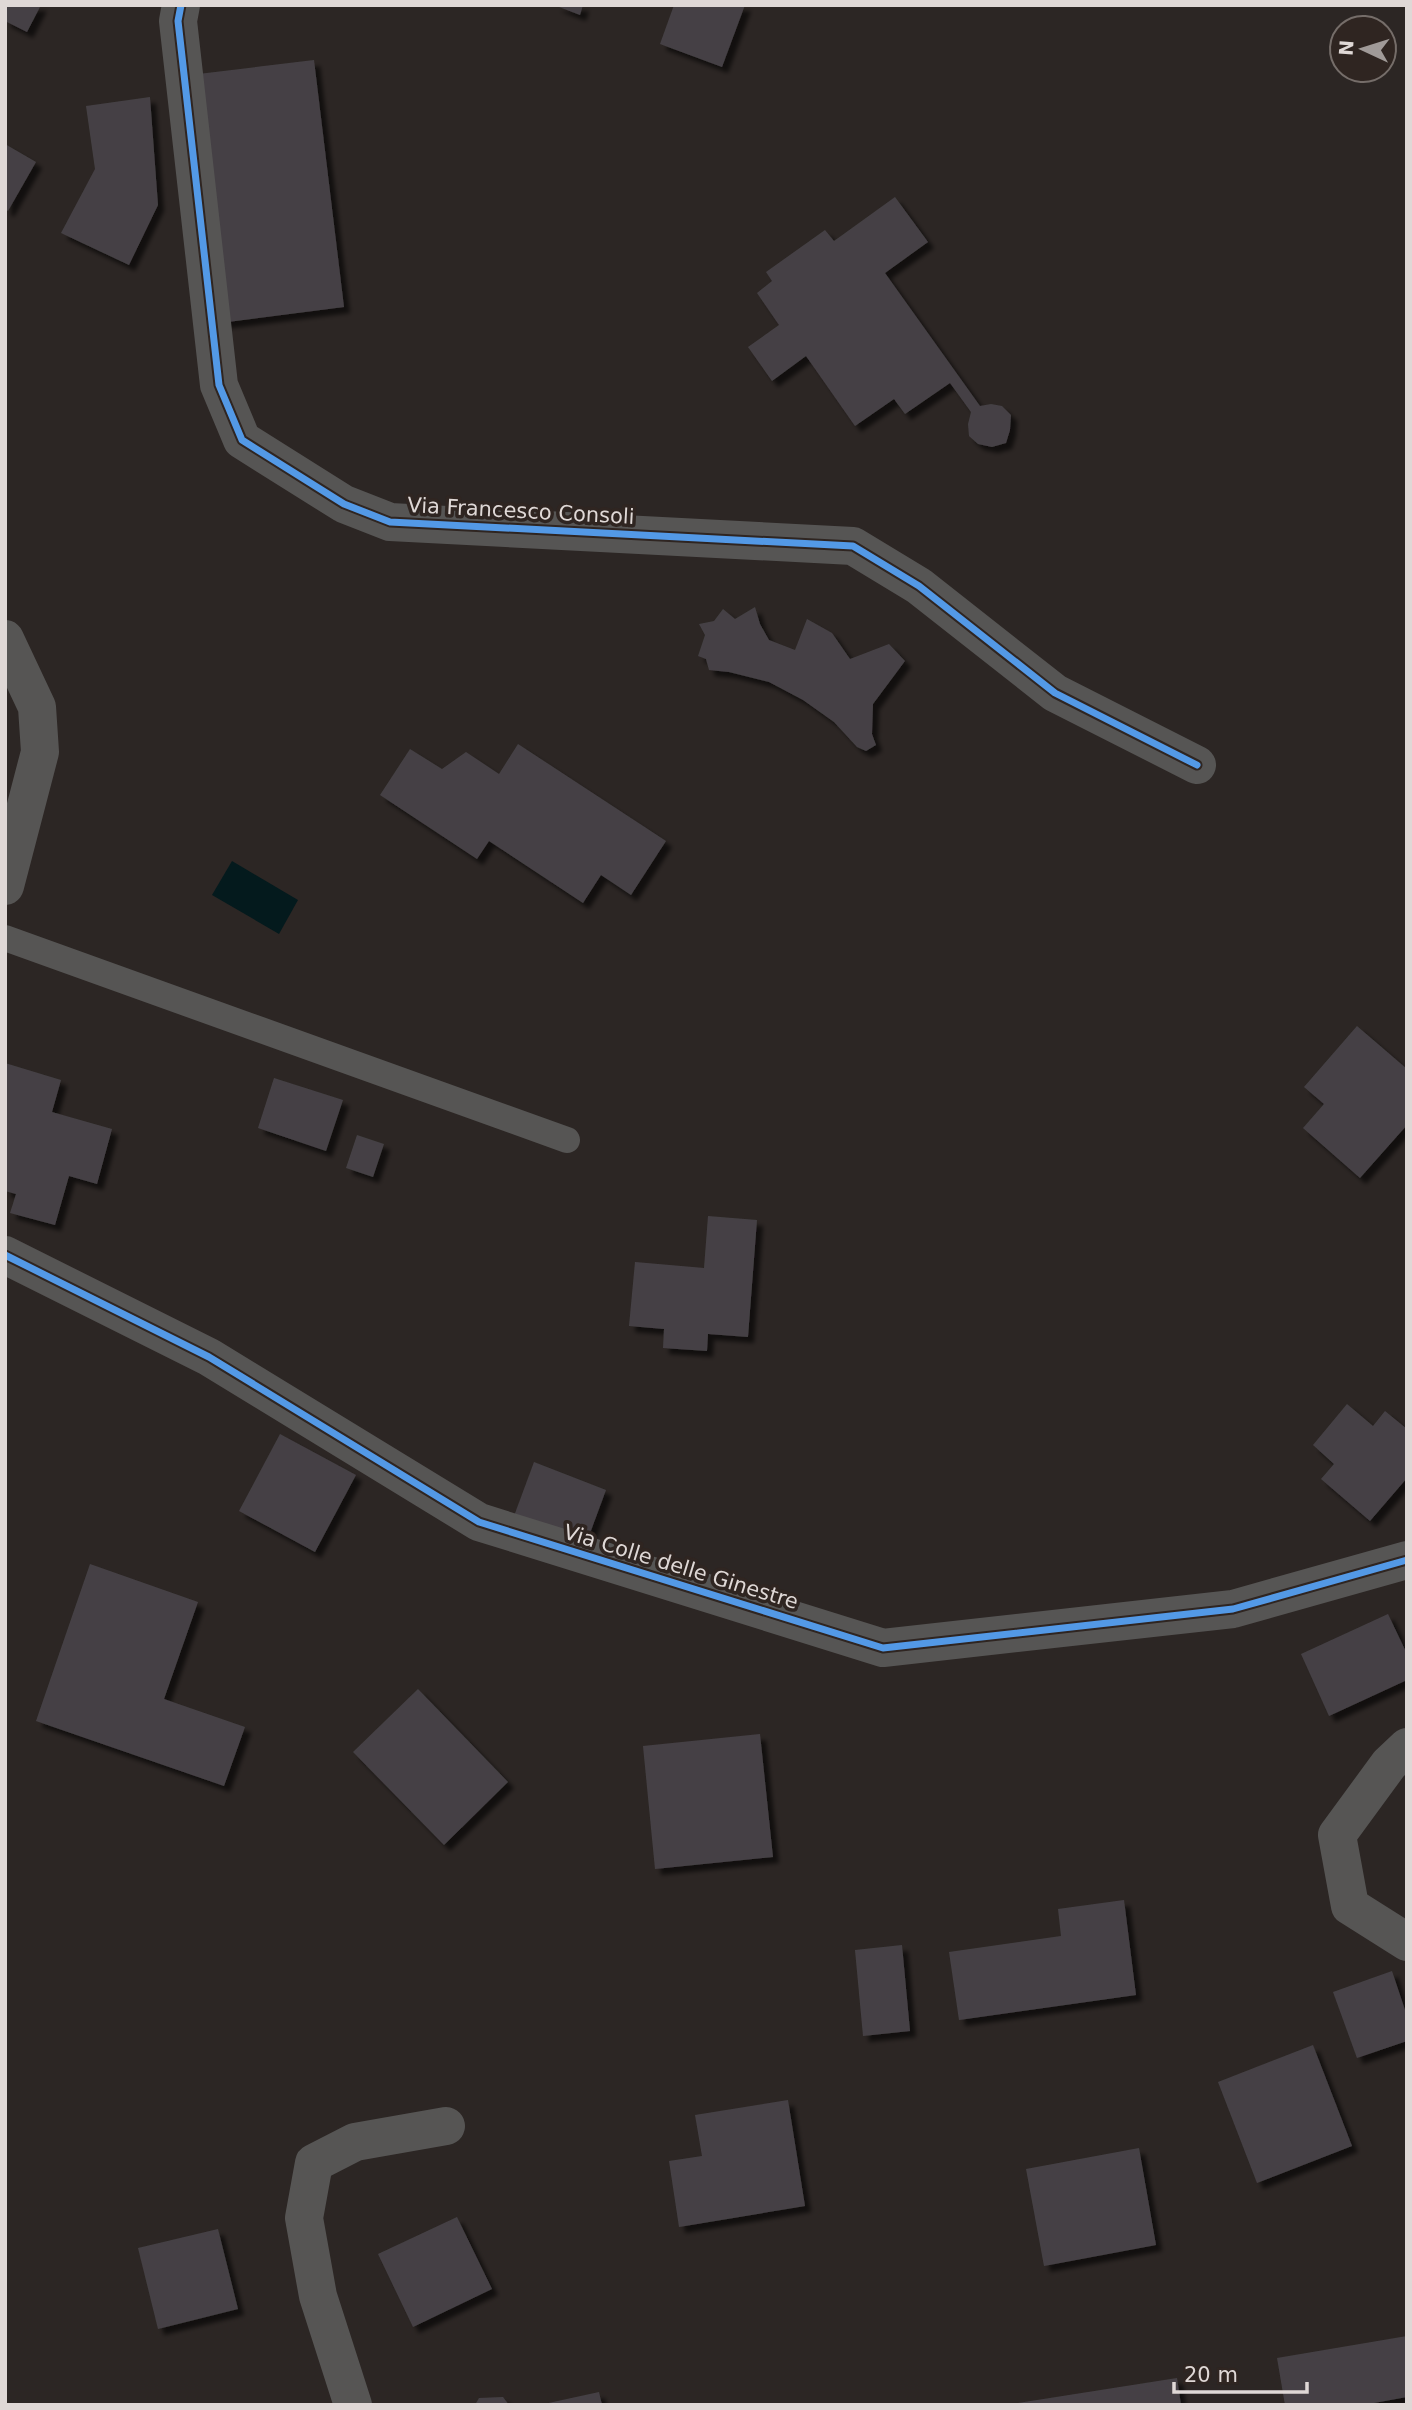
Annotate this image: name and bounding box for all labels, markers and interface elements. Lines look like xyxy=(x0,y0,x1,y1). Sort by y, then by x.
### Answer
north arrow xyxy=(1328,14,1398,84)
text: N xyxy=(1335,39,1358,57)
street label: Via Francesco Consoli xyxy=(407,493,635,529)
street label: Via Colle delle Ginestre xyxy=(561,1520,801,1614)
scale bar xyxy=(1174,2350,1307,2394)
text: 20 m xyxy=(1184,2363,1238,2387)

